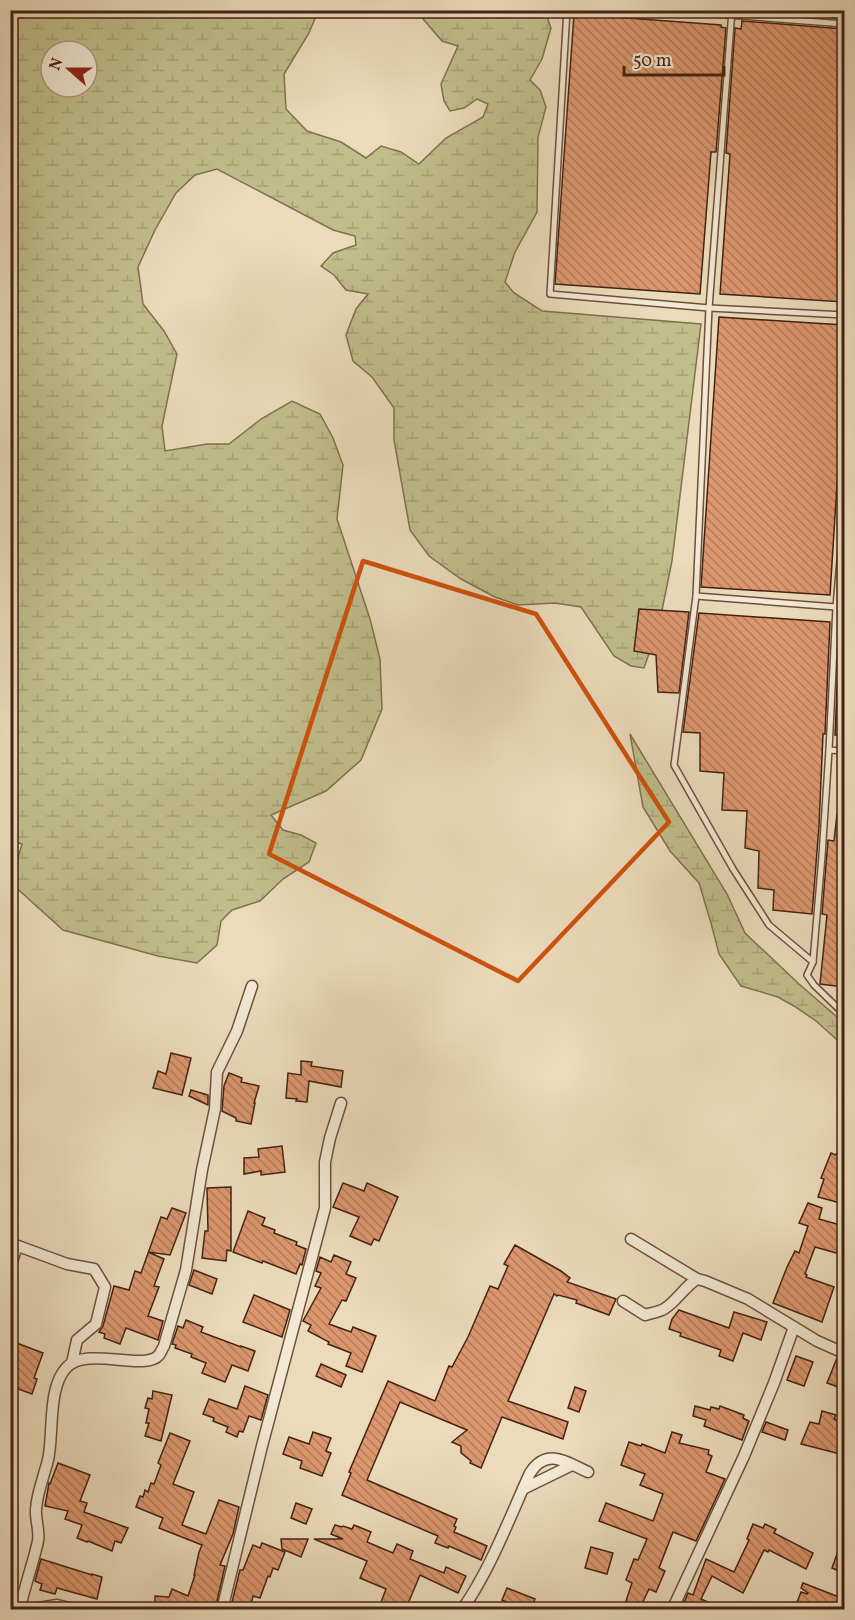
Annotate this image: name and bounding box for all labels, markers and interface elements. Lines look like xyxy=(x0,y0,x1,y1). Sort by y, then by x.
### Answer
north arrow xyxy=(39,39,99,99)
scale bar xyxy=(624,39,724,77)
text: 50 m xyxy=(633,49,672,74)
text: N xyxy=(45,55,69,74)

